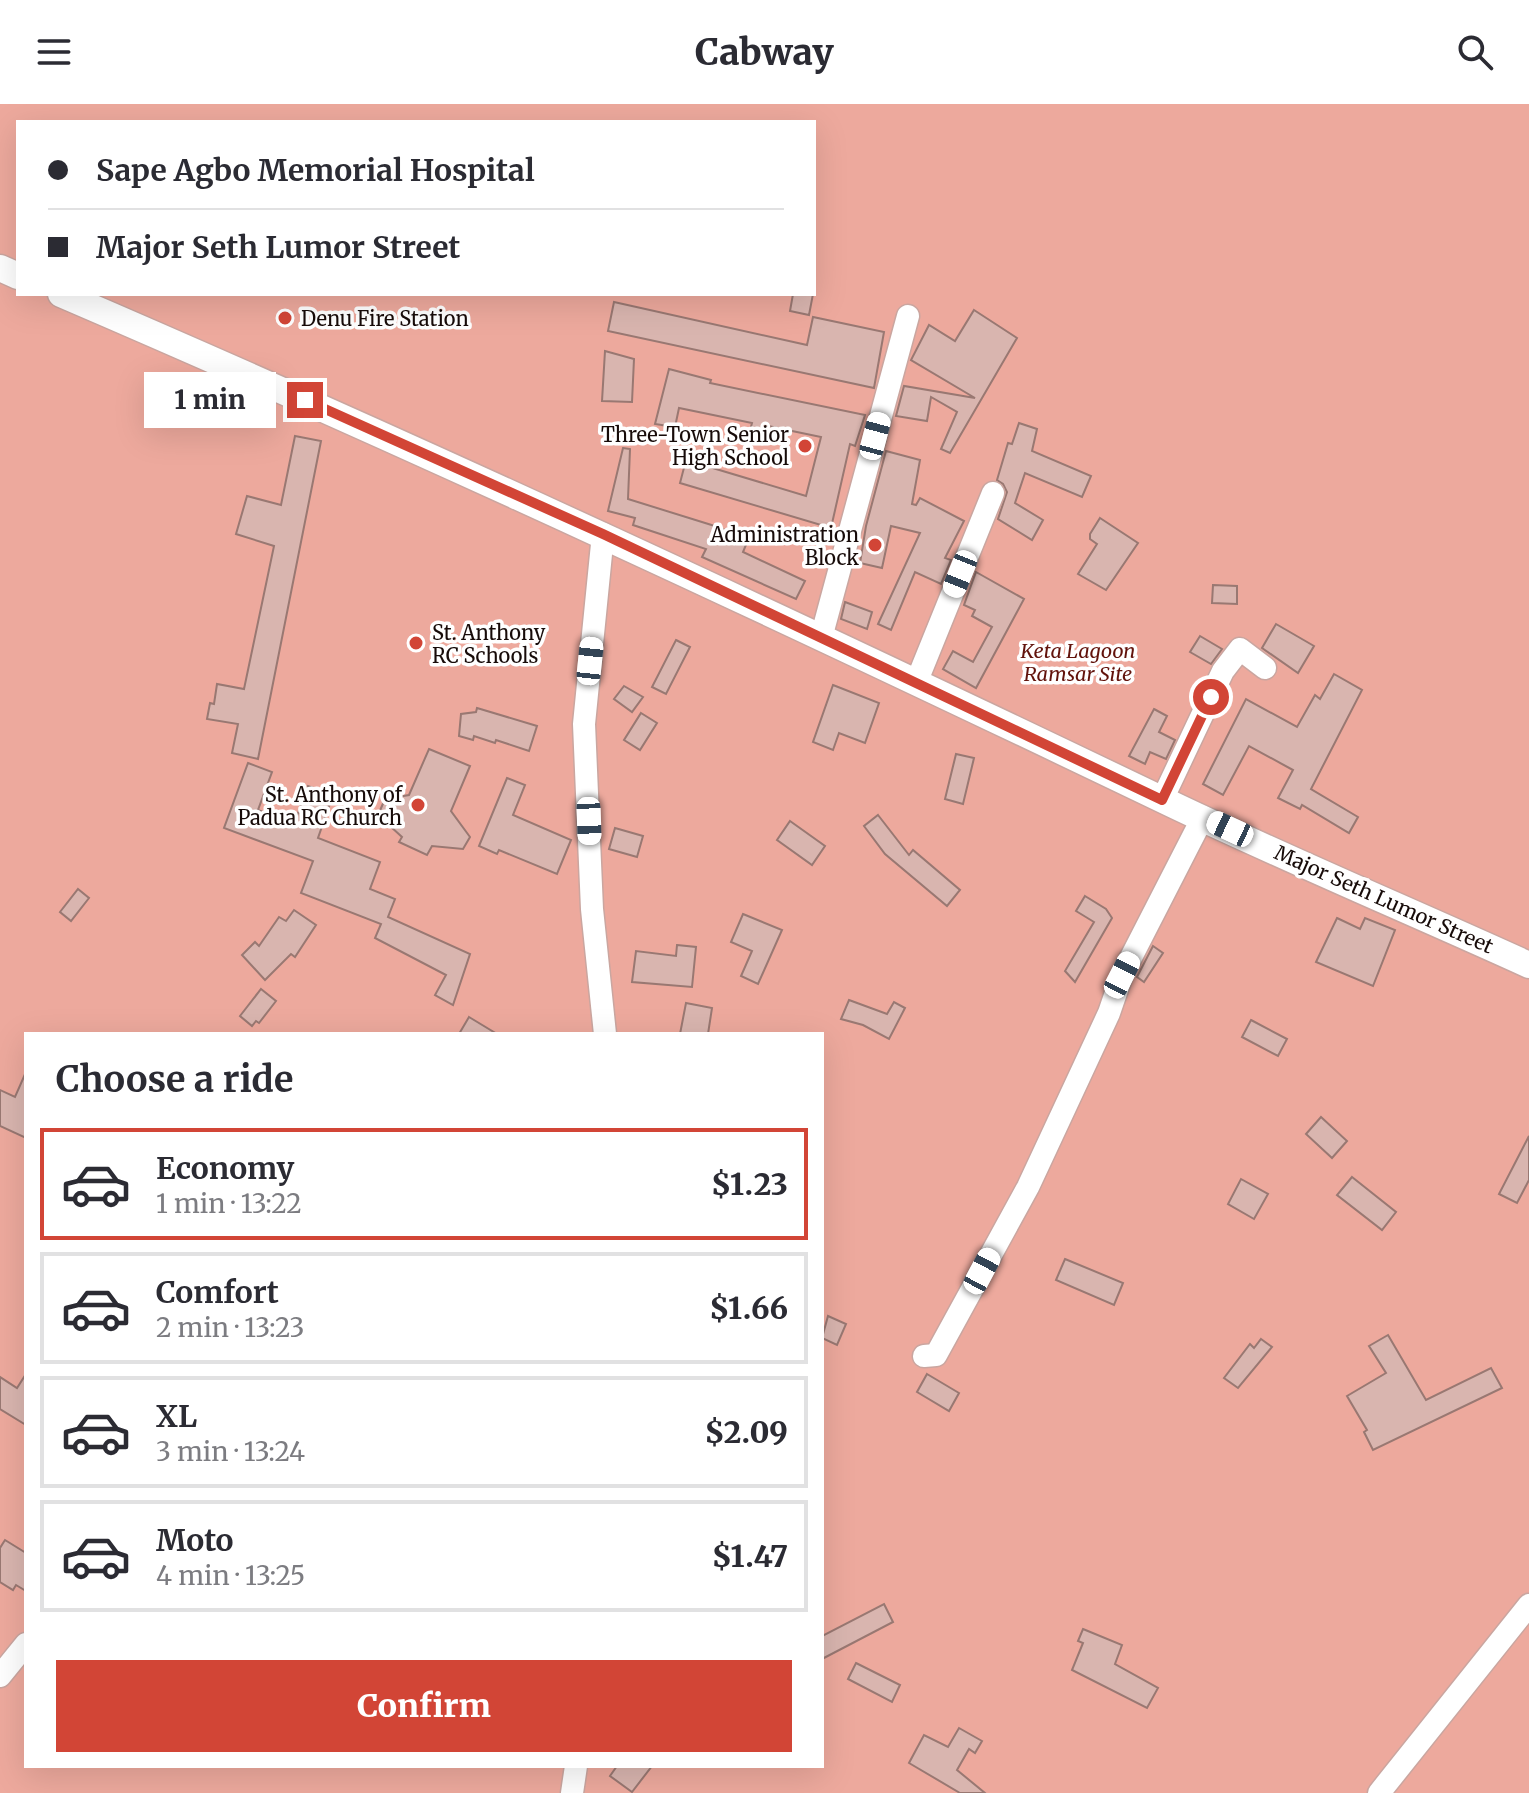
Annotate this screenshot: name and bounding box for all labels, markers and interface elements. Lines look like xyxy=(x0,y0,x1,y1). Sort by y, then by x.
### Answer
icon: menu xyxy=(32,30,76,74)
text: Cabway xyxy=(695,30,834,75)
icon: search xyxy=(1453,30,1497,74)
text: Sape Agbo Memorial Hospital xyxy=(96,151,535,189)
text: Major Seth Lumor Street xyxy=(96,228,460,266)
place label: Denu Fire Station xyxy=(301,306,469,331)
marker: Denu Fire Station xyxy=(276,309,294,327)
callout: 1 min xyxy=(145,372,277,428)
route end xyxy=(287,382,323,418)
text: 1 min xyxy=(174,383,246,416)
car xyxy=(857,410,893,462)
place label: Three-Town Senior High School xyxy=(601,422,789,470)
marker: Three-Town Senior High School xyxy=(796,437,814,455)
place label: Administration Block xyxy=(710,522,859,570)
marker: Administration Block xyxy=(866,536,884,554)
car xyxy=(940,547,980,601)
place label: St. Anthony RC Schools xyxy=(432,620,546,668)
marker: St. Anthony RC Schools xyxy=(407,634,425,652)
car xyxy=(576,636,604,686)
park label: Keta Lagoon Ramsar Site xyxy=(1020,638,1135,686)
route start xyxy=(1193,679,1229,715)
place label: St. Anthony of Padua RC Church xyxy=(237,782,403,830)
marker: St. Anthony of Padua RC Church xyxy=(409,796,427,814)
car xyxy=(576,797,602,845)
car xyxy=(1203,808,1257,850)
street label: Major Seth Lumor Street xyxy=(1271,839,1497,959)
car xyxy=(1100,948,1144,1002)
text: Choose a ride xyxy=(56,1057,293,1102)
icon: car xyxy=(60,1148,132,1220)
text: Economy xyxy=(156,1149,294,1187)
text: $1.23 xyxy=(711,1165,788,1203)
text: 1 min · 13:22 xyxy=(156,1187,302,1220)
car xyxy=(960,1244,1004,1298)
icon: car xyxy=(60,1272,132,1344)
text: Comfort xyxy=(156,1273,279,1311)
text: $1.66 xyxy=(709,1289,788,1327)
text: 2 min · 13:23 xyxy=(156,1311,304,1344)
icon: car xyxy=(60,1396,132,1468)
text: XL xyxy=(156,1397,197,1435)
text: $2.09 xyxy=(704,1413,788,1451)
text: 3 min · 13:24 xyxy=(156,1435,305,1468)
icon: car xyxy=(60,1520,132,1592)
text: Moto xyxy=(156,1521,234,1559)
text: $1.47 xyxy=(712,1537,788,1575)
text: 4 min · 13:25 xyxy=(156,1559,305,1592)
button: Confirm xyxy=(56,1660,792,1752)

